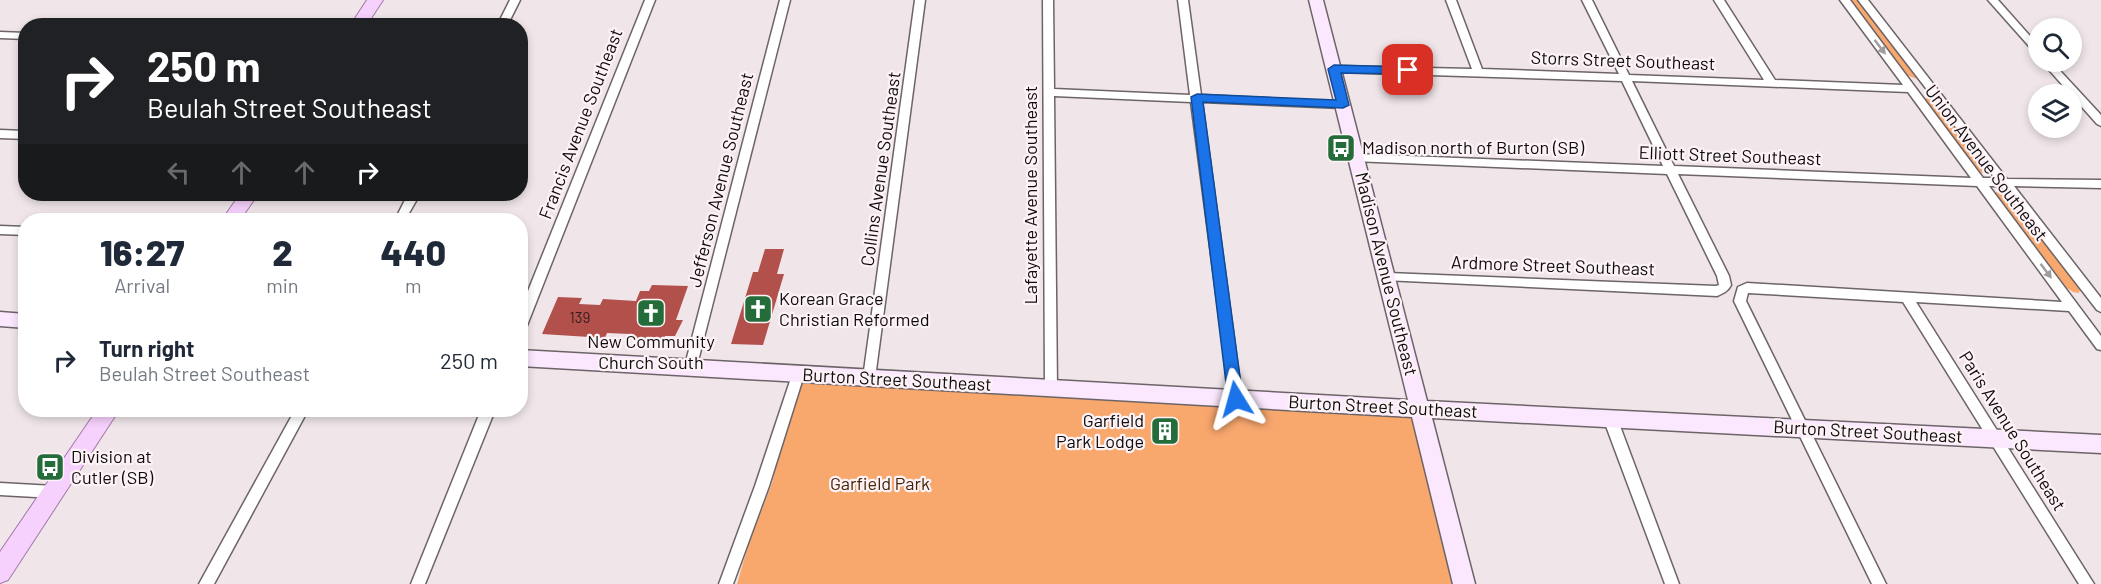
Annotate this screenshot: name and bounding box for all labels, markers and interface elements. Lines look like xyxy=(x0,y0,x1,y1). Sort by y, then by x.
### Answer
map controls xyxy=(2028,18,2082,138)
button: search xyxy=(2028,18,2082,72)
street label: Francis Avenue Southeast xyxy=(534,25,627,222)
one-way arrow xyxy=(1874,39,1886,55)
text: 250 m xyxy=(147,40,261,90)
icon: right xyxy=(48,42,126,120)
pin xyxy=(1382,44,1433,95)
street label: Storrs Street Southeast xyxy=(1530,46,1716,74)
icon: arrive xyxy=(1391,53,1424,86)
street label: Jefferson Avenue Southeast xyxy=(683,70,757,289)
street label: Collins Avenue Southeast xyxy=(855,70,905,268)
street label: Union Avenue Southeast xyxy=(1921,80,2053,245)
button: layers xyxy=(2028,84,2082,138)
street label: Lafayette Avenue Southeast xyxy=(1019,86,1041,304)
text: Beulah Street Southeast xyxy=(147,91,432,123)
bus stop icon: Madison north of Burton (SB) xyxy=(1325,132,1357,164)
place label: Madison north of Burton (SB) xyxy=(1362,136,1584,158)
street label: Elliott Street Southeast xyxy=(1638,141,1822,169)
icon: left xyxy=(162,156,195,189)
icon: ahead xyxy=(225,156,258,189)
icon: ahead xyxy=(288,156,321,189)
icon: right xyxy=(351,156,384,189)
street label: Madison Avenue Southeast xyxy=(1351,170,1423,378)
text: 16:27 xyxy=(100,230,184,273)
text: 2 xyxy=(272,230,293,273)
text: 440 xyxy=(381,230,446,273)
street label: Ardmore Street Southeast xyxy=(1451,250,1655,280)
one-way arrow xyxy=(2040,264,2052,279)
text: Arrival xyxy=(114,273,170,297)
text: min xyxy=(266,273,299,297)
text: m xyxy=(405,273,422,297)
place label: Korean Grace Christian Reformed xyxy=(779,287,930,330)
church icon: Korean Grace Christian Reformed xyxy=(742,293,774,325)
church icon: New Community Church South xyxy=(635,297,667,329)
house number: 139 xyxy=(570,308,590,326)
place label: New Community Church South xyxy=(587,330,715,373)
text: Turn right xyxy=(99,335,194,361)
icon: right xyxy=(48,344,81,377)
text: 250 m xyxy=(440,347,498,373)
street label: Paris Avenue Southeast xyxy=(1955,347,2071,514)
text: Beulah Street Southeast xyxy=(99,361,310,385)
street label: Burton Street Southeast xyxy=(802,363,992,395)
position arrow xyxy=(1204,367,1268,431)
street label: Burton Street Southeast xyxy=(1288,390,1478,422)
place label: Garfield Park Lodge xyxy=(1056,409,1144,452)
building icon: Garfield Park Lodge xyxy=(1149,415,1181,447)
street label: Burton Street Southeast xyxy=(1773,415,1963,447)
place label: Division at Cutler (SB) xyxy=(71,445,154,488)
bus stop icon: Division at Cutler (SB) xyxy=(34,451,66,483)
park label: Garfield Park xyxy=(830,472,930,494)

